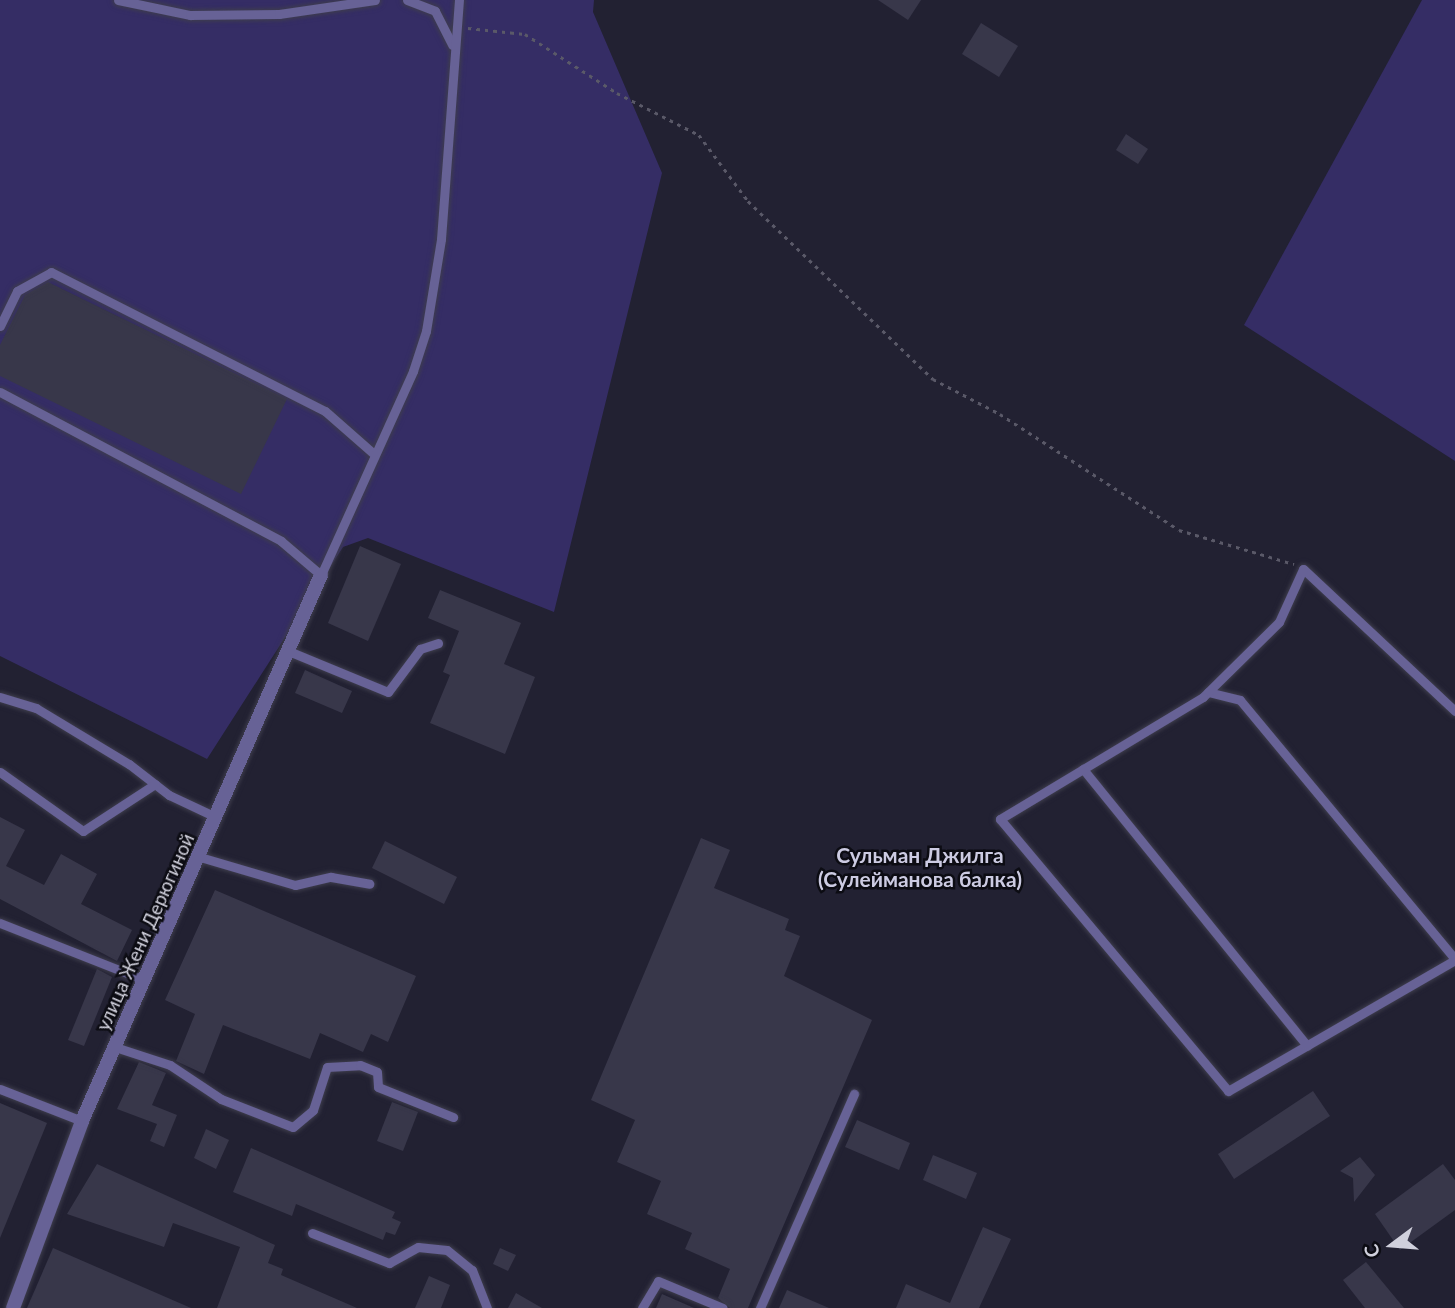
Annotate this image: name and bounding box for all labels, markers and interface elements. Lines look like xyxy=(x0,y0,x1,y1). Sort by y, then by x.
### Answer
street label: улица Жени Дерюгиной xyxy=(91,830,199,1034)
district label: Сульман Джилга (Сулейманова балка) xyxy=(818,842,1022,892)
north arrow xyxy=(1357,1210,1427,1280)
text: С xyxy=(1359,1242,1384,1260)

